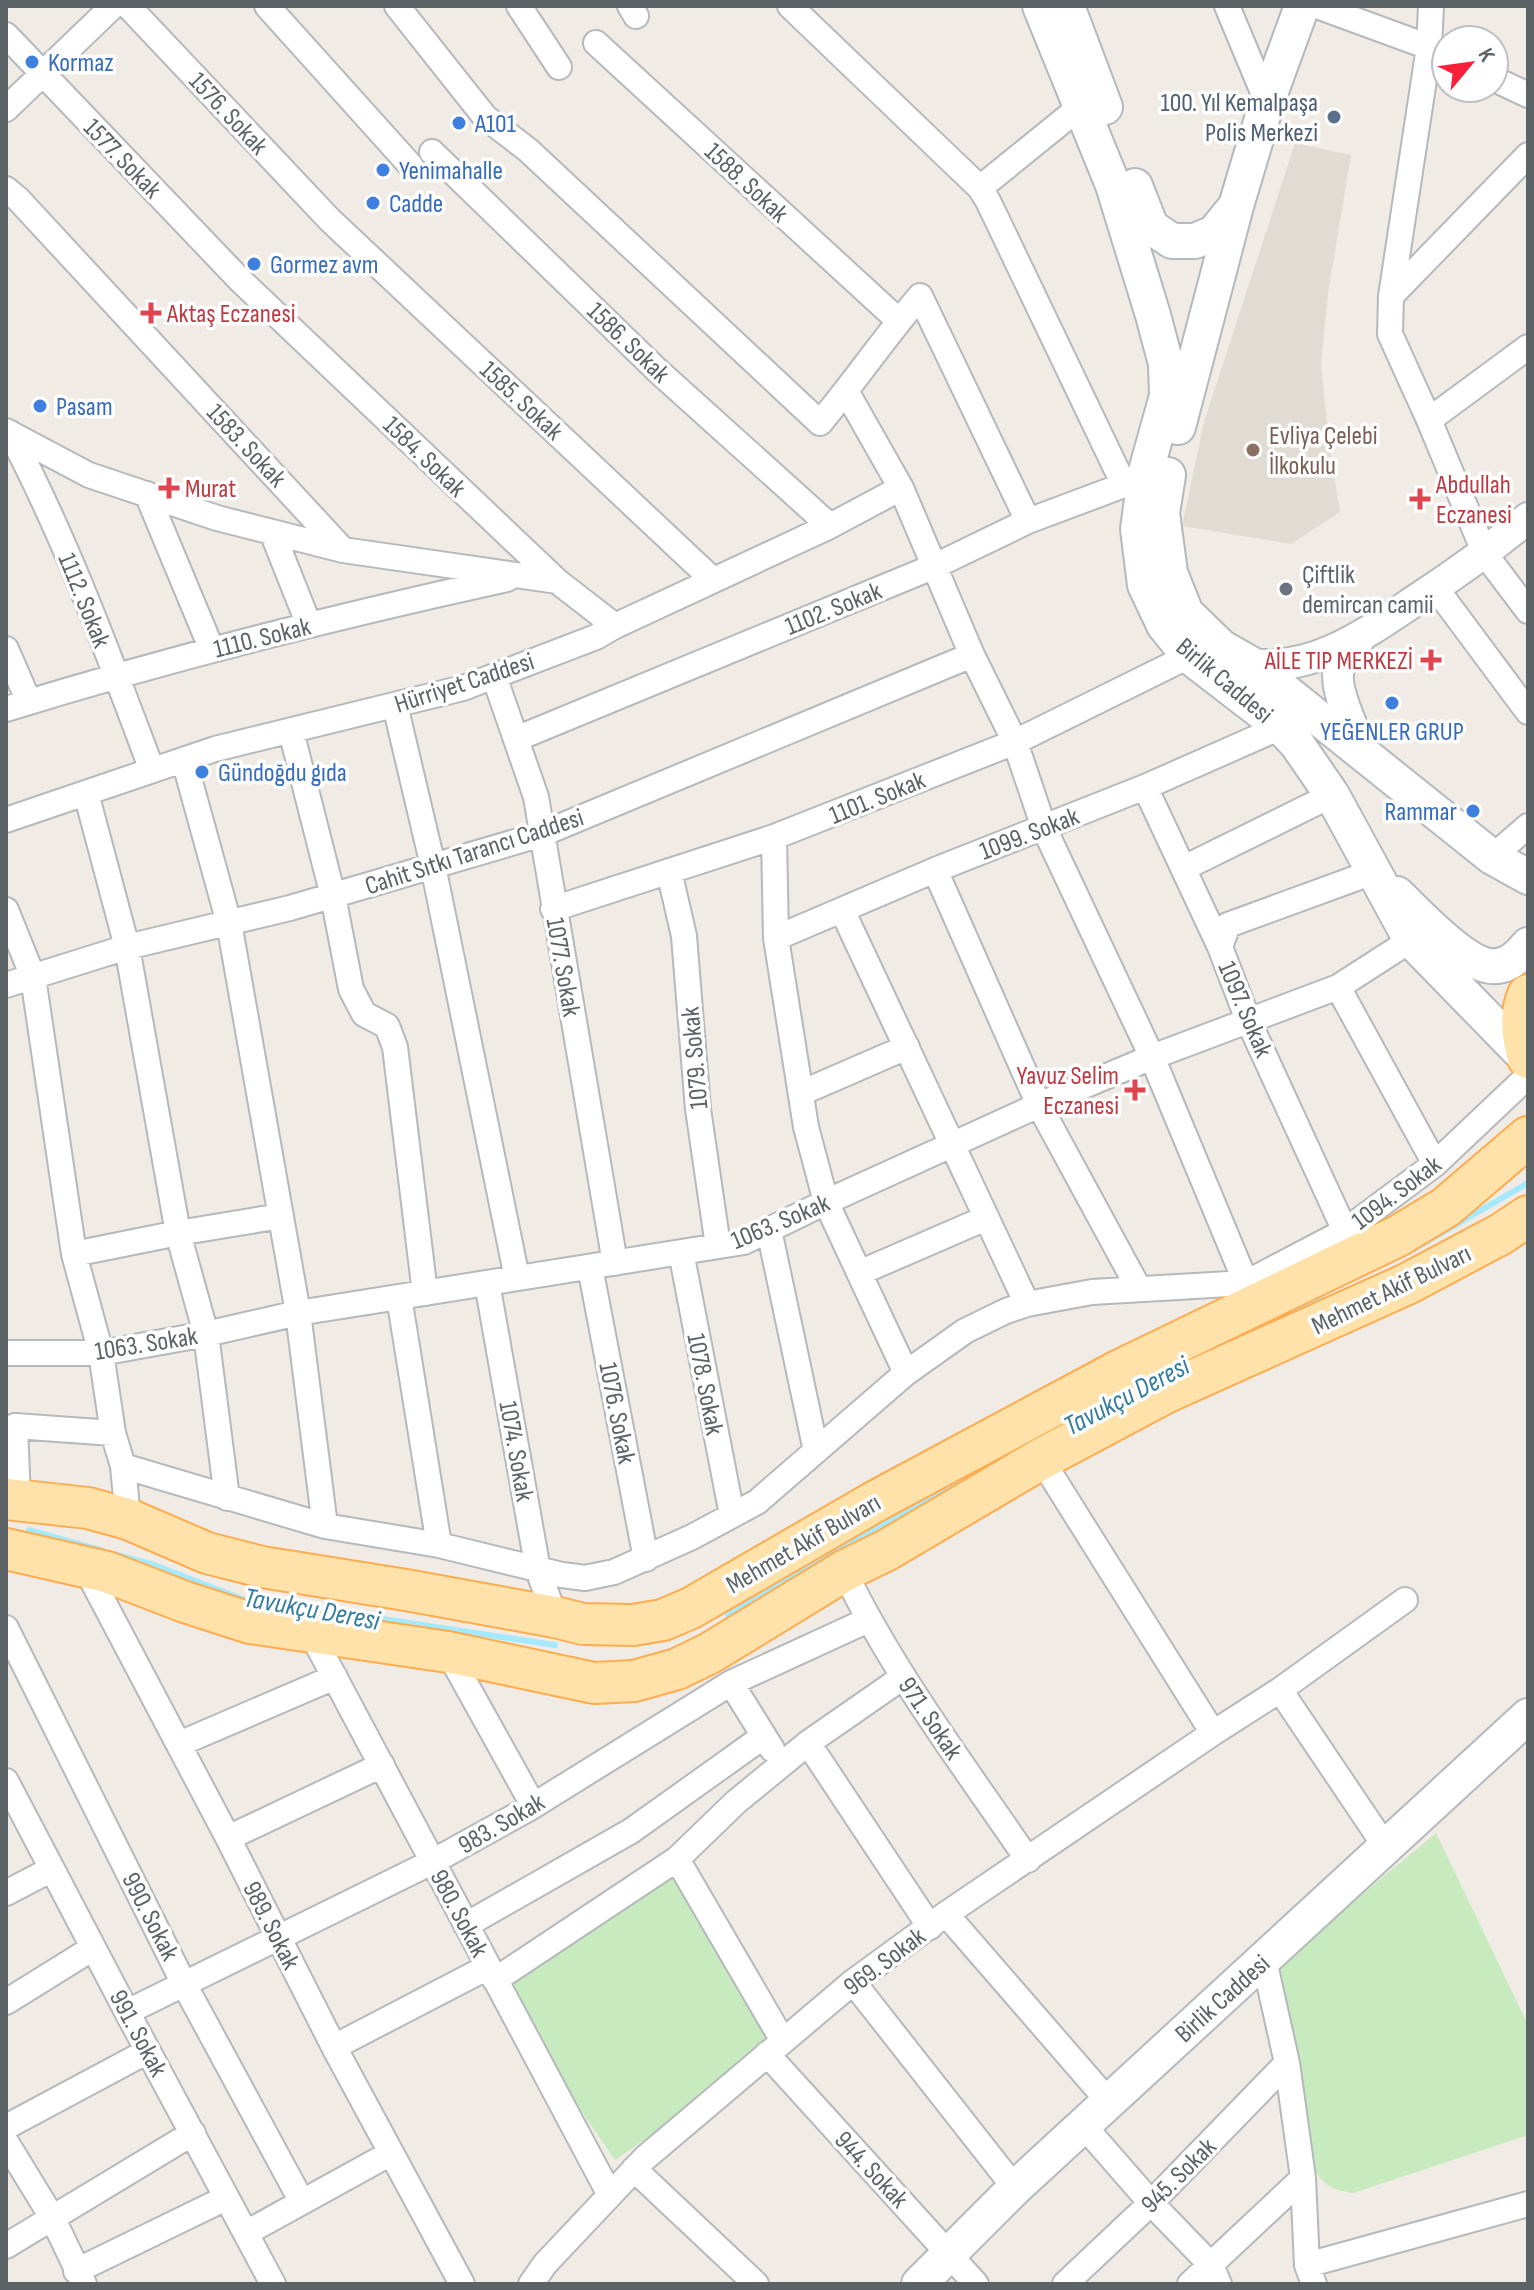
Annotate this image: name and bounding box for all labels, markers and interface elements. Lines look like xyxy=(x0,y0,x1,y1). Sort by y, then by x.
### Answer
north arrow xyxy=(1430,24,1510,104)
text: K xyxy=(1472,44,1501,66)
place label: Kormaz xyxy=(48,48,114,79)
marker: Kormaz xyxy=(23,53,41,71)
street label: 1576. Sokak xyxy=(182,66,274,162)
place label: 100. Yıl Kemalpaşa Polis Merkezi xyxy=(1161,88,1318,149)
marker: 100. Yıl Kemalpaşa Polis Merkezi xyxy=(1325,108,1343,126)
place label: A101 xyxy=(474,109,516,140)
street label: 1577. Sokak xyxy=(76,113,167,205)
marker: A101 xyxy=(450,114,468,132)
street label: 1588. Sokak xyxy=(698,137,794,230)
place label: Yenimahalle xyxy=(399,156,503,187)
marker: Yenimahalle xyxy=(374,161,392,179)
place label: Cadde xyxy=(389,189,443,220)
marker: Cadde xyxy=(364,194,382,212)
place label: Gormez avm xyxy=(270,250,378,281)
marker: Gormez avm xyxy=(245,255,263,273)
street label: 1586. Sokak xyxy=(580,296,676,390)
place label: Aktaş Eczanesi xyxy=(166,299,296,330)
marker: Aktaş Eczanesi xyxy=(142,304,160,322)
street label: 1585. Sokak xyxy=(473,355,569,447)
place label: Pasam xyxy=(56,392,113,423)
marker: Pasam xyxy=(31,397,49,415)
street label: 1583. Sokak xyxy=(200,398,292,494)
street label: 1584. Sokak xyxy=(376,410,472,504)
place label: Evliya Çelebi İlkokulu xyxy=(1269,421,1378,482)
marker: Evliya Çelebi İlkokulu xyxy=(1244,441,1262,459)
place label: Abdullah Eczanesi xyxy=(1435,470,1512,531)
place label: Murat xyxy=(185,474,236,505)
marker: Murat xyxy=(160,479,178,497)
marker: Abdullah Eczanesi xyxy=(1411,490,1429,508)
street label: 1112. Sokak xyxy=(51,549,117,652)
place label: Çiftlik demircan camii xyxy=(1302,560,1434,621)
street label: 1102. Sokak xyxy=(781,576,886,643)
marker: Çiftlik demircan camii xyxy=(1277,580,1295,598)
street label: 1110. Sokak xyxy=(211,611,314,665)
street label: Birlik Caddesi xyxy=(1169,632,1279,731)
street label: Hürriyet Caddesi xyxy=(391,646,538,721)
place label: AİLE TIP MERKEZİ xyxy=(1264,646,1413,677)
marker: AİLE TIP MERKEZİ xyxy=(1420,649,1442,671)
marker: YEĞENLER GRUP xyxy=(1383,694,1401,712)
place label: YEĞENLER GRUP xyxy=(1320,717,1464,748)
place label: Gündoğdu gıda xyxy=(218,758,347,789)
marker: Gündoğdu gıda xyxy=(193,763,211,781)
street label: 1101. Sokak xyxy=(825,765,930,832)
place label: Rammar xyxy=(1384,797,1458,828)
street label: 1099. Sokak xyxy=(975,801,1084,867)
marker: Rammar xyxy=(1464,802,1482,820)
street label: Cahit Sıtkı Tarancı Caddesi xyxy=(361,803,588,902)
street label: 1077. Sokak xyxy=(539,915,586,1019)
street label: 1097. Sokak xyxy=(1211,957,1279,1062)
street label: 1079. Sokak xyxy=(676,1005,715,1110)
place label: Yavuz Selim Eczanesi xyxy=(1017,1061,1119,1122)
marker: Yavuz Selim Eczanesi xyxy=(1126,1081,1144,1099)
street label: 1094. Sokak xyxy=(1346,1150,1448,1237)
street label: 1063. Sokak xyxy=(727,1188,834,1257)
street label: Mehmet Akif Bulvarı xyxy=(1307,1238,1476,1342)
street label: 1063. Sokak xyxy=(93,1321,200,1368)
street label: 1078. Sokak xyxy=(679,1331,730,1438)
water label: Tavukçu Deresi xyxy=(1058,1349,1196,1443)
street label: 1076. Sokak xyxy=(592,1360,642,1467)
street label: 1074. Sokak xyxy=(491,1399,540,1504)
street label: Mehmet Akif Bulvarı xyxy=(721,1488,887,1601)
water label: Tavukçu Deresi xyxy=(241,1581,383,1638)
street label: 971. Sokak xyxy=(891,1672,969,1766)
street label: 983. Sokak xyxy=(453,1787,551,1861)
street label: 980. Sokak xyxy=(423,1865,495,1963)
street label: 990. Sokak xyxy=(114,1867,185,1966)
street label: 989. Sokak xyxy=(235,1876,306,1975)
street label: 969. Sokak xyxy=(838,1921,932,2003)
street label: Birlik Caddesi xyxy=(1169,1949,1277,2050)
street label: 991. Sokak xyxy=(102,1985,173,2082)
street label: 944. Sokak xyxy=(827,2125,914,2215)
street label: 945. Sokak xyxy=(1135,2132,1223,2220)

